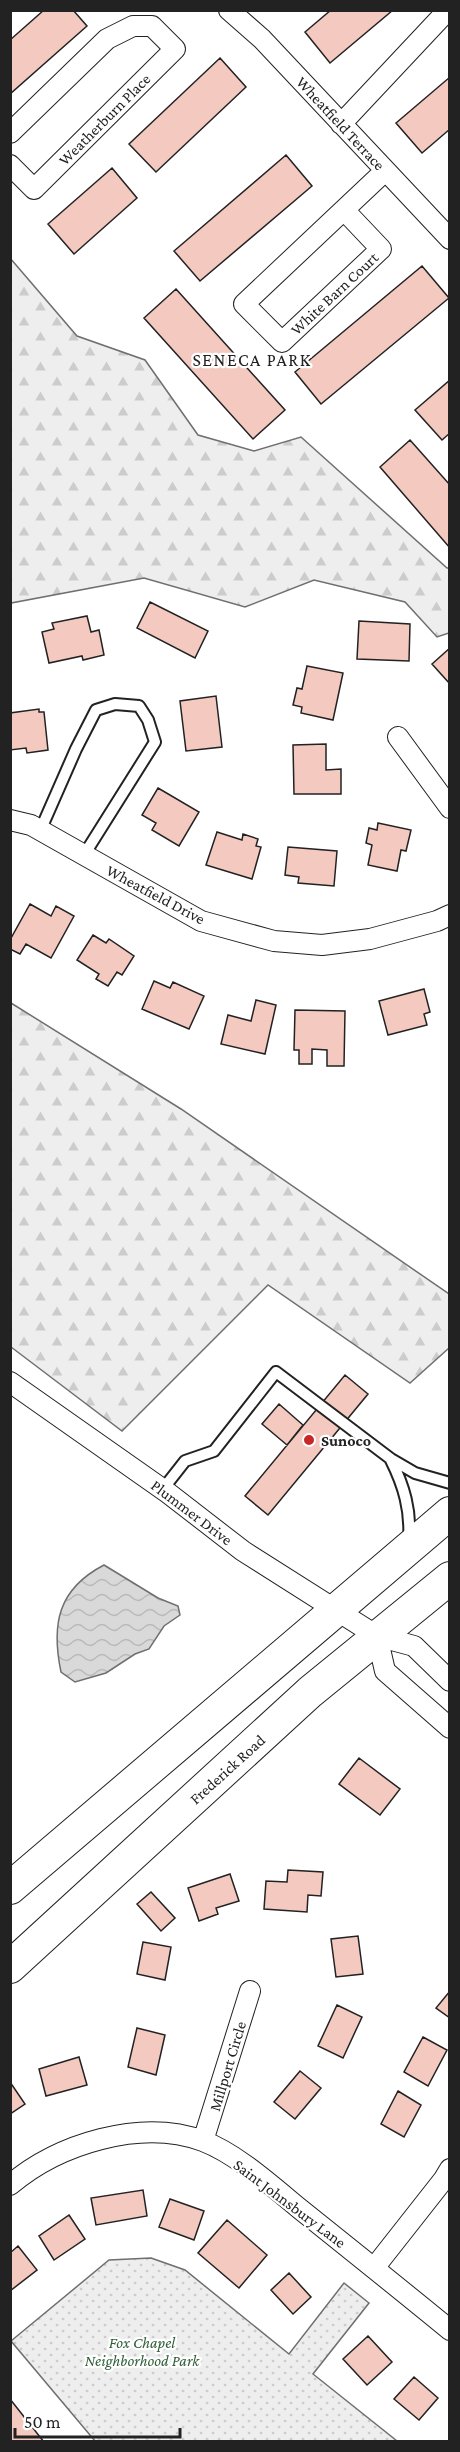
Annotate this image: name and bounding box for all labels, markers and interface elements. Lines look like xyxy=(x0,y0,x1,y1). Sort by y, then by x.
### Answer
street label: Weatherburn Place xyxy=(55,70,154,169)
street label: Wheatfield Terrace xyxy=(293,73,388,174)
street label: White Barn Court xyxy=(287,248,382,338)
district label: SENECA PARK xyxy=(192,350,312,370)
street label: Wheatfield Drive xyxy=(104,861,208,928)
place label: Sunoco xyxy=(321,1432,371,1449)
marker: Sunoco xyxy=(302,1433,316,1447)
street label: Plummer Drive xyxy=(148,1476,236,1548)
street label: Frederick Road xyxy=(186,1731,269,1808)
street label: Millport Circle xyxy=(206,2019,250,2113)
street label: Saint Johnsbury Lane xyxy=(230,2156,349,2252)
park label: Fox Chapel Neighborhood Park xyxy=(85,2334,200,2370)
scale bar xyxy=(15,2401,180,2439)
text: 50 m xyxy=(24,2412,61,2432)

